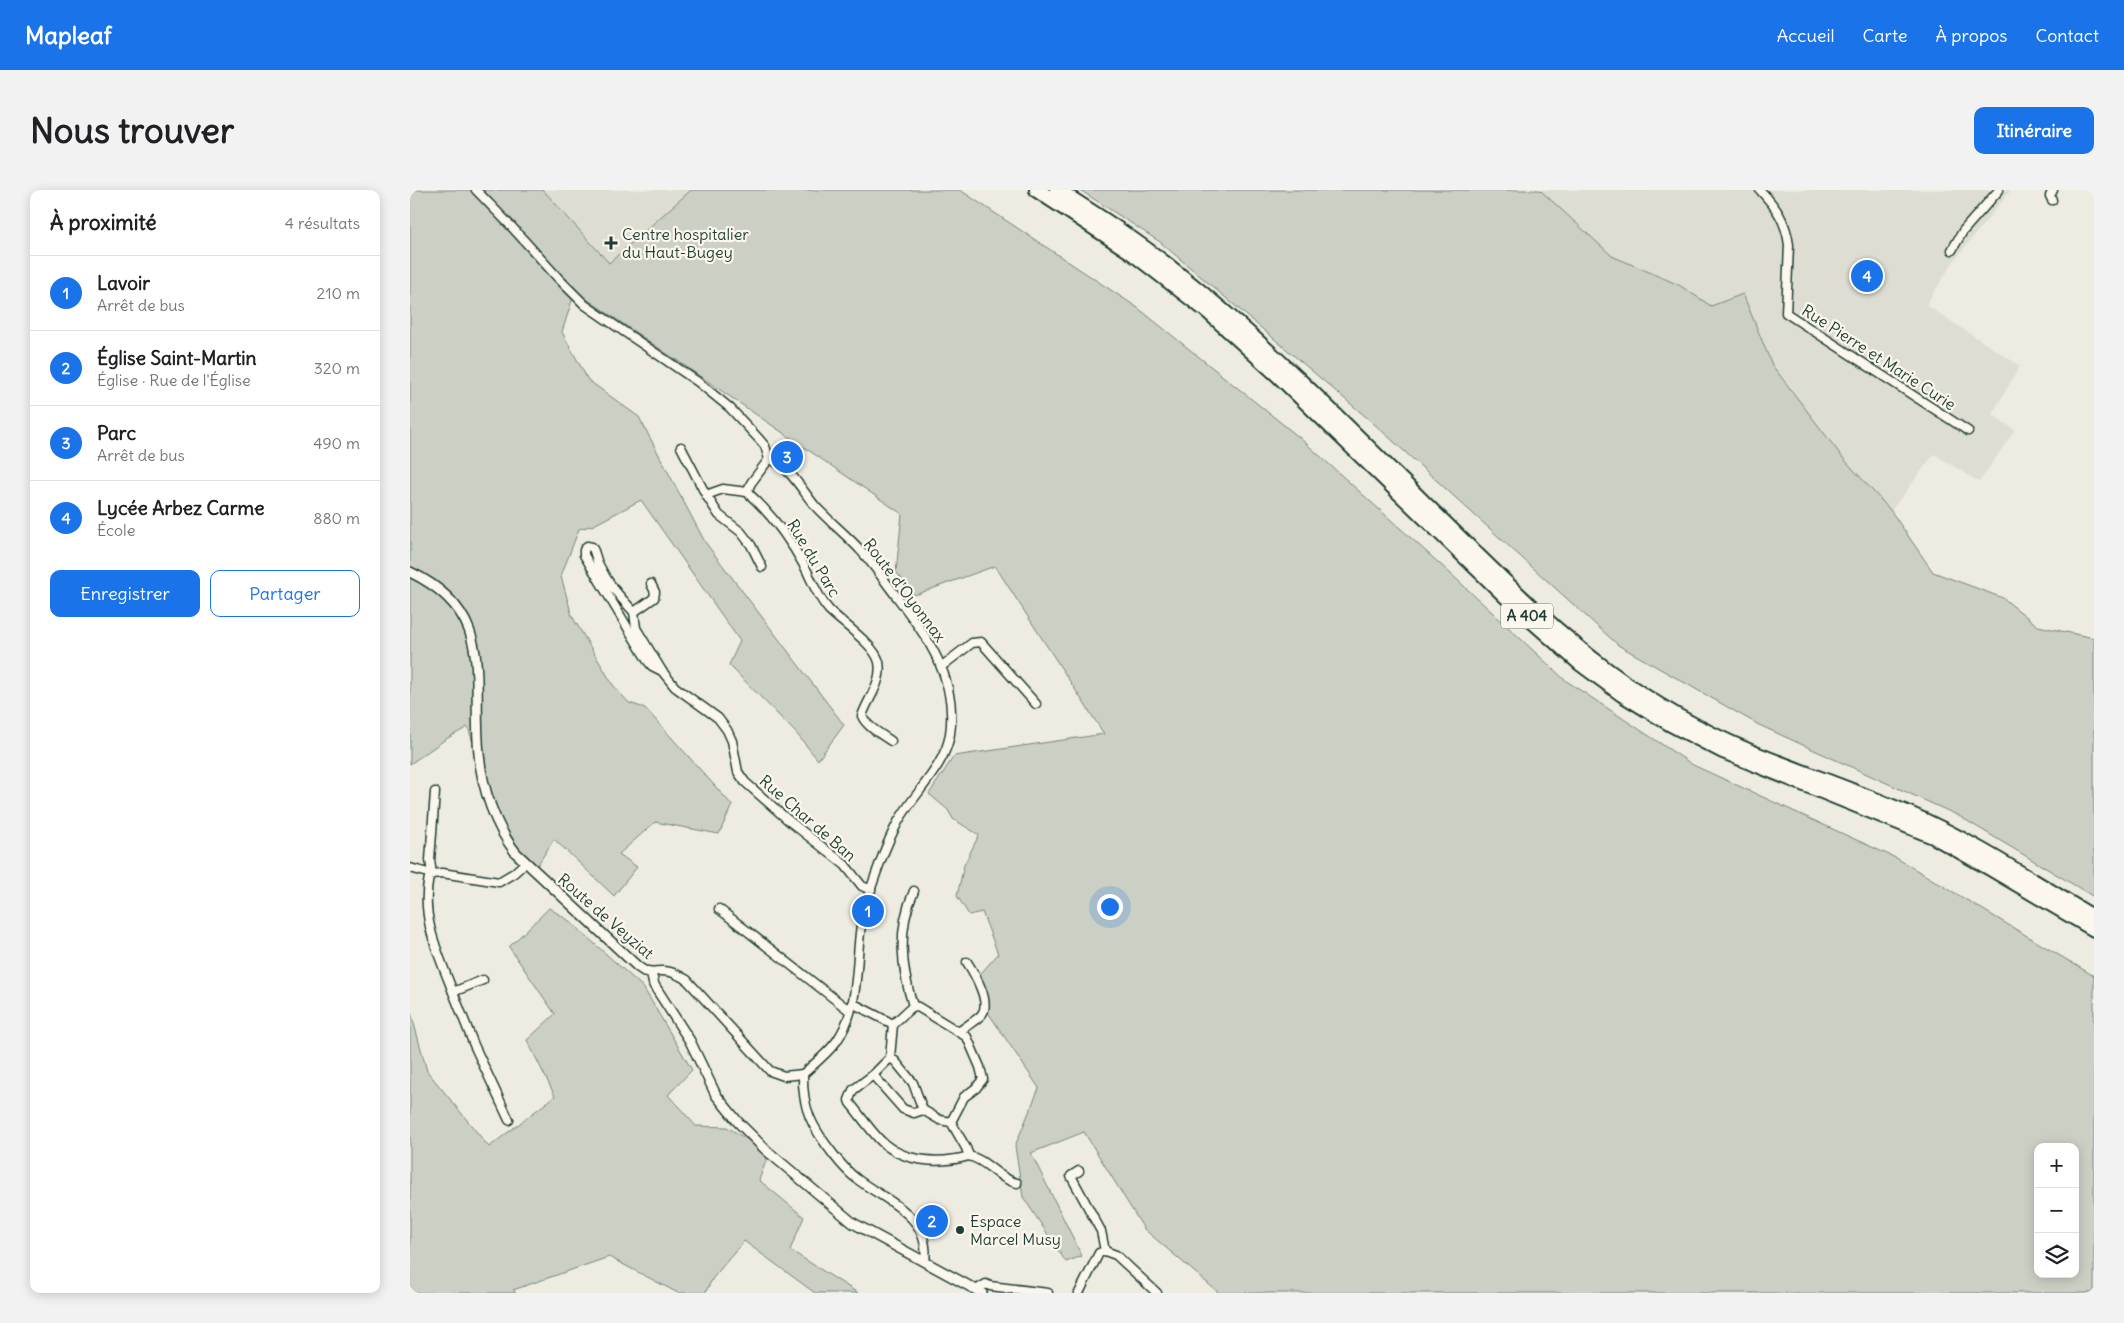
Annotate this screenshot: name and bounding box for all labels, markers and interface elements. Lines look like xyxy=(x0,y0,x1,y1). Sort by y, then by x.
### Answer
text: Mapleaf xyxy=(25,20,112,50)
text: Accueil xyxy=(1777,24,1835,47)
text: Carte xyxy=(1863,24,1908,47)
text: À propos xyxy=(1936,24,2007,47)
text: Contact xyxy=(2035,24,2099,47)
button: Itinéraire xyxy=(1974,107,2094,154)
text: Nous trouver xyxy=(30,108,234,152)
text: À proximité xyxy=(50,209,157,236)
text: 4 résultats xyxy=(285,213,360,233)
place label: Centre hospitalier du Haut-Bugey xyxy=(622,224,749,262)
marker: Centre hospitalier du Haut-Bugey xyxy=(604,236,618,250)
pin: 4 xyxy=(1851,257,1883,295)
text: Lavoir xyxy=(97,271,150,295)
text: 1 xyxy=(63,283,69,303)
text: 210 m xyxy=(317,283,360,303)
text: Arrêt de bus xyxy=(97,295,185,315)
street label: Rue Pierre et Marie Curie xyxy=(1798,300,1960,414)
text: Église Saint-Martin xyxy=(97,346,257,370)
text: 2 xyxy=(62,358,70,378)
text: 320 m xyxy=(314,358,360,378)
text: Église · Rue de l'Église xyxy=(97,370,251,390)
text: Parc xyxy=(97,421,136,445)
text: 3 xyxy=(61,433,71,453)
text: 490 m xyxy=(313,433,360,453)
pin: 3 xyxy=(771,438,803,476)
text: Arrêt de bus xyxy=(97,445,185,465)
text: Lycée Arbez Carme xyxy=(97,496,264,520)
text: 4 xyxy=(61,508,71,528)
text: 880 m xyxy=(313,508,360,528)
street label: Rue du Parc xyxy=(783,515,845,601)
text: École xyxy=(97,520,135,540)
street label: Route d'Oyonnax xyxy=(860,534,951,646)
button: Enregistrer xyxy=(50,570,200,617)
button: Partager xyxy=(210,570,360,617)
road number: A 404 xyxy=(1501,604,1553,628)
street label: Rue Char de Ban xyxy=(756,771,860,865)
street label: Route de Veyziat xyxy=(554,869,659,964)
pin: 1 xyxy=(852,892,884,930)
your location xyxy=(1097,894,1123,920)
map controls xyxy=(2034,1143,2079,1278)
button: + xyxy=(2034,1143,2079,1188)
button: − xyxy=(2034,1188,2079,1233)
pin: 2 xyxy=(916,1202,948,1240)
place label: Espace Marcel Musy xyxy=(970,1211,1061,1249)
marker: Espace Marcel Musy xyxy=(954,1224,966,1236)
button: layers xyxy=(2034,1233,2079,1278)

